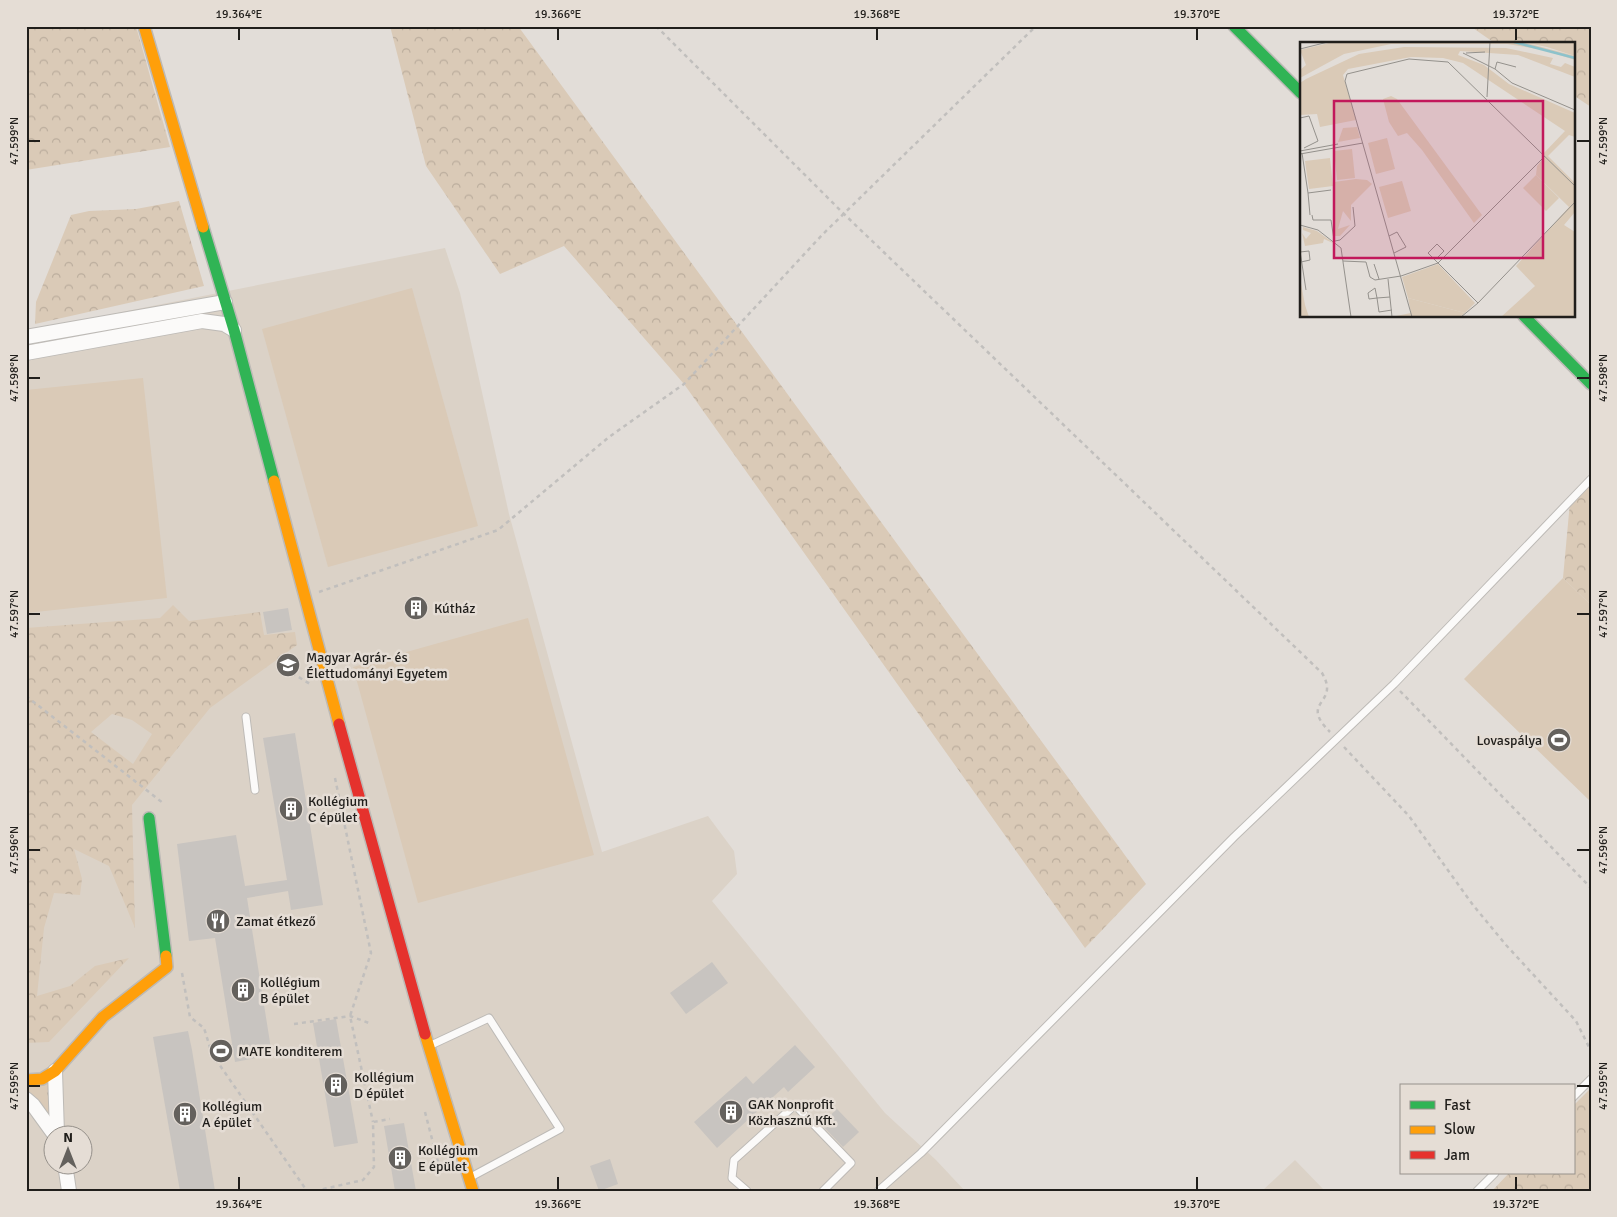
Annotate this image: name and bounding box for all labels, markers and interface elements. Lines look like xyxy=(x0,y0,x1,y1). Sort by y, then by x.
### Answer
text: 19.364°E xyxy=(216,7,263,22)
text: 19.366°E xyxy=(535,7,582,22)
text: 19.368°E xyxy=(854,7,901,22)
text: 19.370°E xyxy=(1174,7,1221,22)
text: 19.372°E xyxy=(1493,7,1540,22)
inset map xyxy=(1300,42,1574,318)
text: 47.599°N xyxy=(7,117,22,165)
text: 47.599°N xyxy=(1596,117,1611,165)
text: 47.598°N xyxy=(7,354,22,402)
text: 47.598°N xyxy=(1596,354,1611,402)
text: 47.597°N xyxy=(7,590,22,638)
text: 47.597°N xyxy=(1596,590,1611,638)
building icon: Kútház xyxy=(403,595,429,621)
place label: Kútház xyxy=(434,600,476,617)
place label: Magyar Agrár- és Élettudományi Egyetem xyxy=(306,649,448,682)
school or university icon: Magyar Agrár- és Élettudományi Egyetem xyxy=(275,652,301,678)
sports icon: Lovaspálya xyxy=(1546,727,1572,753)
place label: Lovaspálya xyxy=(1476,732,1542,749)
place label: Kollégium C épület xyxy=(308,793,368,826)
building icon: Kollégium C épület xyxy=(278,796,304,822)
text: 47.596°N xyxy=(7,826,22,874)
text: 47.596°N xyxy=(1596,826,1611,874)
restaurant icon: Zamat étkező xyxy=(205,908,231,934)
place label: Zamat étkező xyxy=(236,913,316,930)
place label: Kollégium B épület xyxy=(260,974,320,1007)
building icon: Kollégium B épület xyxy=(230,977,256,1003)
sports icon: MATE konditerem xyxy=(208,1038,234,1064)
place label: MATE konditerem xyxy=(238,1043,343,1060)
text: 47.595°N xyxy=(7,1062,22,1110)
text: 47.595°N xyxy=(1596,1062,1611,1110)
place label: Kollégium D épület xyxy=(354,1069,414,1102)
building icon: Kollégium D épület xyxy=(323,1072,349,1098)
legend xyxy=(1400,1084,1574,1174)
place label: GAK Nonprofit Közhasznú Kft. xyxy=(748,1096,836,1129)
text: Fast xyxy=(1444,1096,1471,1114)
place label: Kollégium A épület xyxy=(202,1098,262,1131)
building icon: GAK Nonprofit Közhasznú Kft. xyxy=(718,1099,744,1125)
building icon: Kollégium A épület xyxy=(172,1101,198,1127)
text: Slow xyxy=(1444,1120,1475,1138)
north arrow xyxy=(42,1124,92,1174)
text: N xyxy=(63,1129,73,1146)
place label: Kollégium E épület xyxy=(418,1142,478,1175)
building icon: Kollégium E épület xyxy=(387,1145,413,1171)
text: Jam xyxy=(1444,1146,1470,1164)
text: 19.364°E xyxy=(216,1197,263,1212)
text: 19.366°E xyxy=(535,1197,582,1212)
text: 19.368°E xyxy=(854,1197,901,1212)
text: 19.370°E xyxy=(1174,1197,1221,1212)
text: 19.372°E xyxy=(1493,1197,1540,1212)

